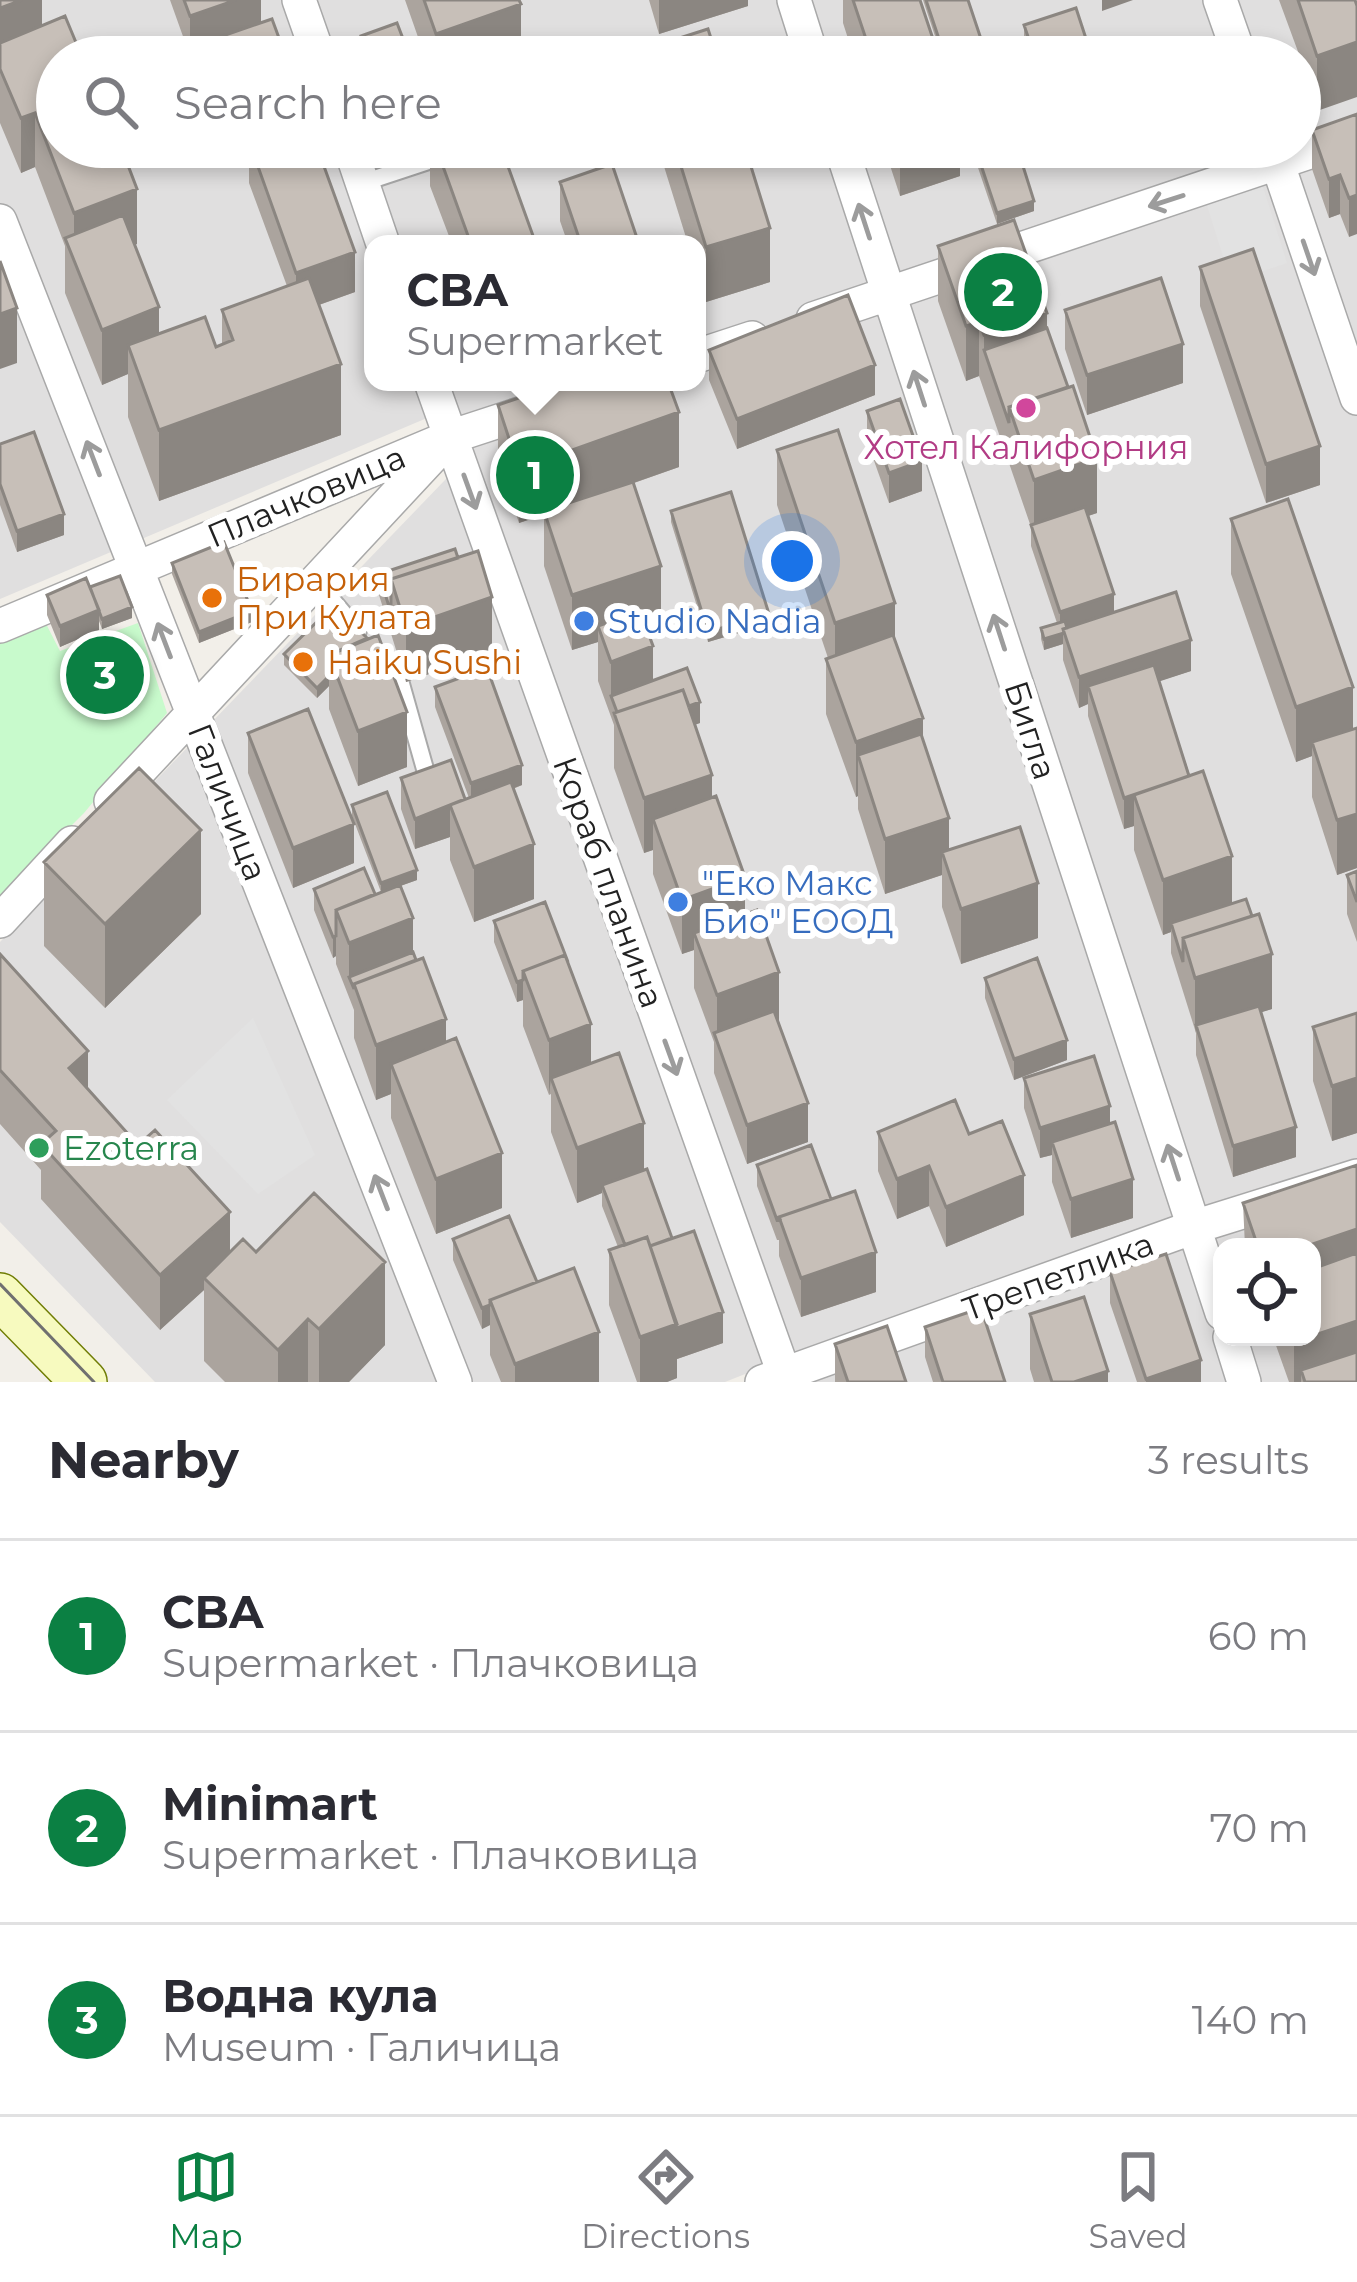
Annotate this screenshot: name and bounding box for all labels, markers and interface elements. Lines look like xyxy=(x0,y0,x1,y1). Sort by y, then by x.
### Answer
search box xyxy=(36,36,1321,168)
icon: search xyxy=(78,69,144,135)
text: Search here xyxy=(174,75,442,130)
one-way arrow xyxy=(1148,191,1186,213)
one-way arrow xyxy=(852,203,874,241)
popup xyxy=(364,235,706,391)
one-way arrow xyxy=(1299,238,1321,276)
pin: 2 xyxy=(964,247,1042,337)
text: CBA xyxy=(406,262,508,317)
text: Supermarket xyxy=(406,317,664,365)
one-way arrow xyxy=(907,370,928,407)
marker: Хотел Калифорния xyxy=(1013,395,1039,421)
place label: Хотел Калифорния xyxy=(863,427,1189,467)
pin: 1 xyxy=(496,430,574,520)
street label: Плачковица xyxy=(201,436,411,556)
one-way arrow xyxy=(81,441,102,478)
one-way arrow xyxy=(461,473,482,510)
your location xyxy=(762,531,822,591)
place label: Бирария При Кулата xyxy=(236,559,432,637)
marker: Бирария При Кулата xyxy=(199,585,225,611)
place label: Studio Nadia xyxy=(608,601,821,641)
marker: Studio Nadia xyxy=(571,608,597,634)
one-way arrow xyxy=(986,614,1008,652)
one-way arrow xyxy=(152,622,174,659)
pin: 3 xyxy=(66,630,144,720)
place label: Haiku Sushi xyxy=(327,642,522,682)
marker: Haiku Sushi xyxy=(290,649,316,675)
street label: Бигла xyxy=(996,676,1066,784)
street label: Галичица xyxy=(180,718,276,886)
street label: Кораб планина xyxy=(545,751,673,1013)
place label: "Еко Макс Био" ЕООД xyxy=(702,863,894,941)
marker: "Еко Макс Био" ЕООД xyxy=(665,889,691,915)
one-way arrow xyxy=(662,1038,683,1075)
place label: Ezoterra xyxy=(63,1128,199,1168)
marker: Ezoterra xyxy=(26,1135,52,1161)
one-way arrow xyxy=(1160,1144,1182,1182)
one-way arrow xyxy=(368,1174,390,1211)
street label: Трепетлика xyxy=(957,1223,1159,1329)
map controls xyxy=(1213,1238,1321,1346)
button: locate xyxy=(1213,1238,1321,1346)
text: Nearby xyxy=(48,1429,239,1491)
text: 3 results xyxy=(1148,1436,1309,1484)
text: CBA xyxy=(162,1584,263,1639)
text: 1 xyxy=(79,1612,95,1660)
text: 60 m xyxy=(1208,1612,1309,1660)
text: Supermarket · Плачковица xyxy=(162,1639,699,1687)
text: Minimart xyxy=(162,1776,378,1831)
text: 2 xyxy=(75,1804,99,1852)
text: 70 m xyxy=(1209,1804,1309,1852)
text: Supermarket · Плачковица xyxy=(162,1831,699,1879)
text: Водна кула xyxy=(162,1968,438,2023)
text: 3 xyxy=(75,1996,99,2044)
text: 140 m xyxy=(1192,1996,1309,2044)
text: Museum · Галичица xyxy=(162,2023,561,2071)
tab: Map xyxy=(169,2144,243,2256)
tab: Directions xyxy=(581,2144,750,2256)
tab: Saved xyxy=(1089,2144,1188,2256)

